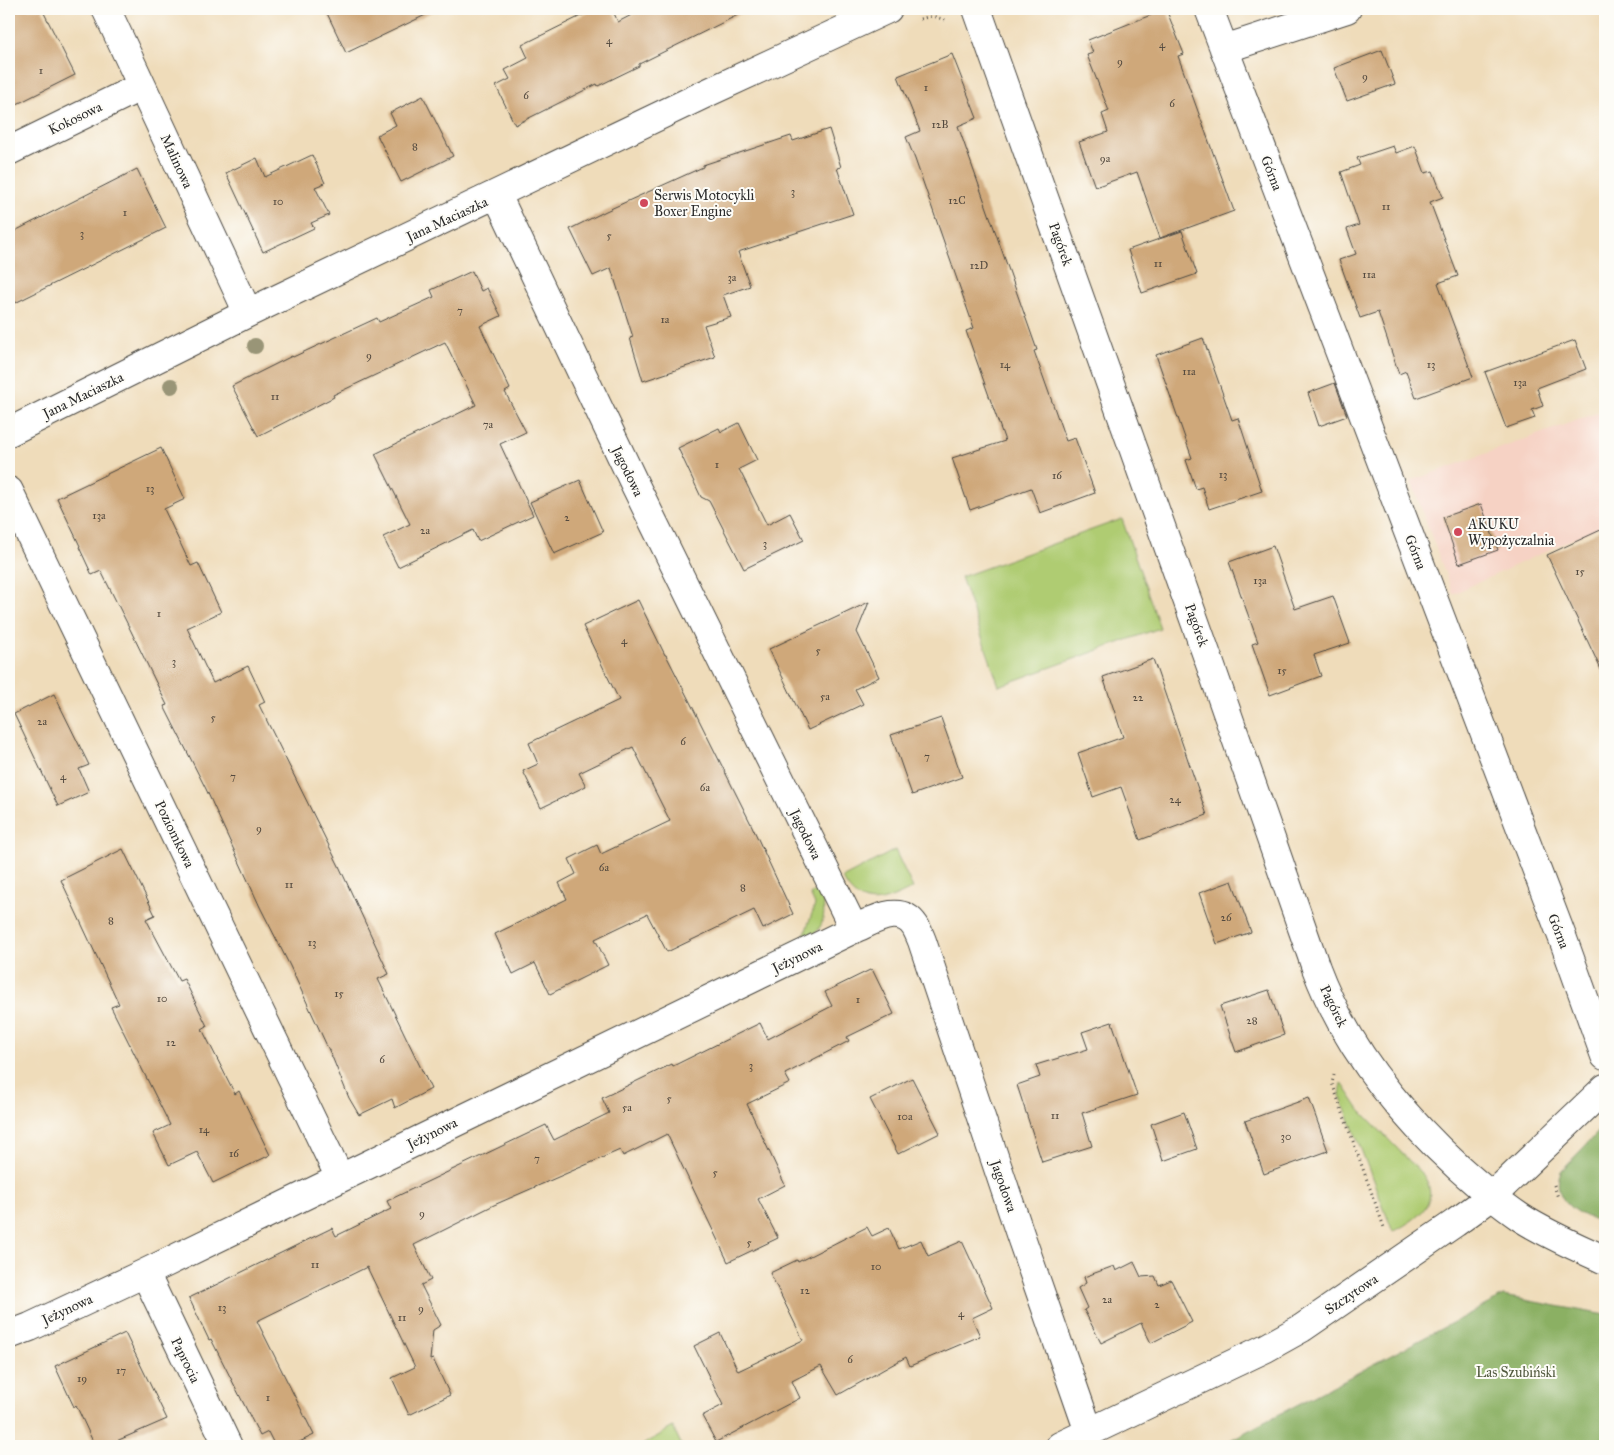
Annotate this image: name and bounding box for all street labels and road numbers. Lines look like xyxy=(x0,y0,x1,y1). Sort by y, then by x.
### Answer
street label: Kokosowa xyxy=(46,98,105,139)
street label: Malinowa xyxy=(157,131,196,191)
street label: Górna xyxy=(1257,153,1286,193)
street label: Jana Maciaszka xyxy=(402,193,491,247)
street label: Pagórek xyxy=(1045,220,1076,269)
street label: Jana Maciaszka xyxy=(38,369,127,424)
street label: Jagodowa xyxy=(606,441,647,500)
street label: Górna xyxy=(1401,532,1430,572)
street label: Pagórek xyxy=(1181,601,1212,650)
street label: Poziomkowa xyxy=(151,798,198,871)
street label: Jagodowa xyxy=(784,804,825,863)
street label: Górna xyxy=(1544,911,1573,951)
street label: Jeżynowa xyxy=(767,938,826,979)
street label: Pagórek xyxy=(1316,982,1351,1031)
street label: Jeżynowa xyxy=(402,1114,461,1155)
street label: Jagodowa xyxy=(985,1156,1020,1215)
street label: Szczytowa xyxy=(1321,1270,1381,1318)
street label: Jeżynowa xyxy=(37,1290,96,1330)
street label: Paprocia xyxy=(167,1335,204,1386)

